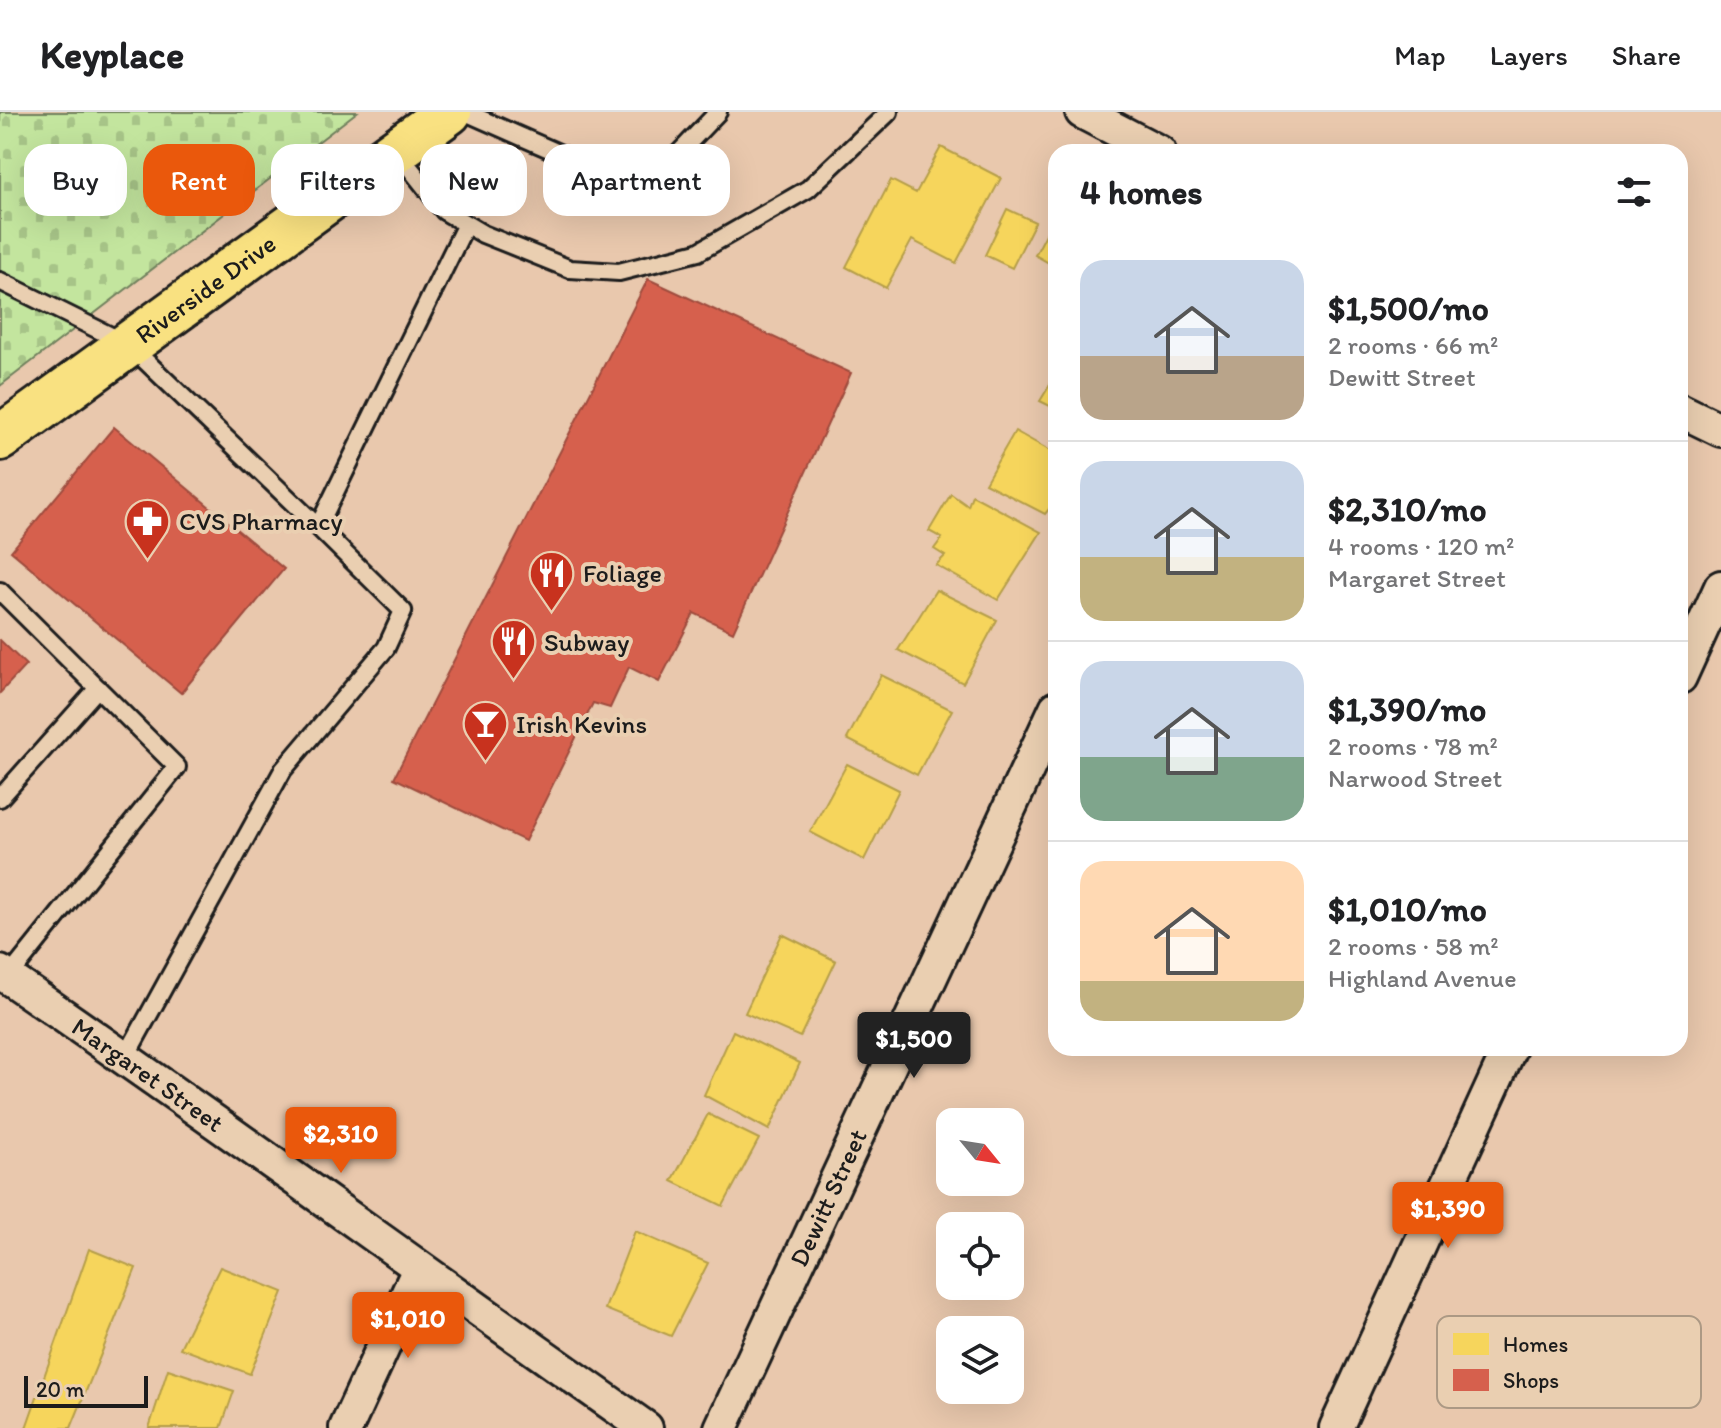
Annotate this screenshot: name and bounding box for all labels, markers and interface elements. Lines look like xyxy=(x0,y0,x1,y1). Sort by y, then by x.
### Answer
text: Keyplace xyxy=(40,32,184,78)
text: Map xyxy=(1394,38,1446,72)
text: Layers xyxy=(1490,38,1568,72)
text: Share xyxy=(1612,38,1681,72)
chip: Buy xyxy=(24,144,127,216)
chip: Rent xyxy=(143,144,255,216)
chip: Filters xyxy=(271,144,404,216)
chip: New xyxy=(420,144,527,216)
chip: Apartment xyxy=(543,144,730,216)
icon: filters xyxy=(1612,170,1656,214)
text: 4 homes xyxy=(1080,172,1203,213)
street label: Riverside Drive xyxy=(129,227,282,350)
text: $1,500/mo xyxy=(1328,288,1489,329)
icon: home xyxy=(1144,292,1240,388)
text: 2 rooms · 66 m² xyxy=(1328,329,1498,361)
text: Dewitt Street xyxy=(1328,361,1476,393)
text: $2,310/mo xyxy=(1328,489,1487,530)
icon: home xyxy=(1144,493,1240,589)
pharmacy icon: CVS Pharmacy xyxy=(124,497,172,560)
place label: CVS Pharmacy xyxy=(179,505,343,537)
text: 4 rooms · 120 m² xyxy=(1328,530,1514,562)
restaurant icon: Foliage xyxy=(528,549,576,612)
place label: Foliage xyxy=(583,557,662,589)
text: Margaret Street xyxy=(1328,562,1506,594)
restaurant icon: Subway xyxy=(489,618,537,681)
place label: Subway xyxy=(544,626,629,658)
text: $1,390/mo xyxy=(1328,689,1486,730)
icon: home xyxy=(1144,693,1240,789)
bar icon: Irish Kevins xyxy=(461,700,509,763)
place label: Irish Kevins xyxy=(516,708,647,740)
text: 2 rooms · 78 m² xyxy=(1328,730,1498,762)
text: Narwood Street xyxy=(1328,762,1502,794)
text: $1,010/mo xyxy=(1328,889,1487,930)
icon: home xyxy=(1144,893,1240,989)
text: 2 rooms · 58 m² xyxy=(1328,930,1499,962)
text: Highland Avenue xyxy=(1328,962,1517,994)
street label: Margaret Street xyxy=(66,1010,230,1139)
pin: $1,500 xyxy=(849,1012,979,1080)
text: $1,500 xyxy=(875,1022,953,1054)
pin: $2,310 xyxy=(276,1107,406,1175)
north arrow xyxy=(936,1108,1024,1196)
map controls xyxy=(936,1108,1024,1404)
text: $2,310 xyxy=(303,1117,379,1149)
street label: Dewitt Street xyxy=(782,1124,874,1271)
pin: $1,390 xyxy=(1383,1182,1513,1250)
text: $1,390 xyxy=(1410,1192,1486,1224)
button: locate xyxy=(936,1212,1024,1300)
pin: $1,010 xyxy=(343,1292,473,1360)
text: $1,010 xyxy=(370,1302,446,1334)
button: layers xyxy=(936,1316,1024,1404)
legend xyxy=(1437,1316,1701,1408)
text: Homes xyxy=(1503,1331,1568,1358)
text: Shops xyxy=(1503,1367,1559,1394)
scale bar xyxy=(24,1372,148,1408)
text: 20 m xyxy=(36,1376,85,1403)

